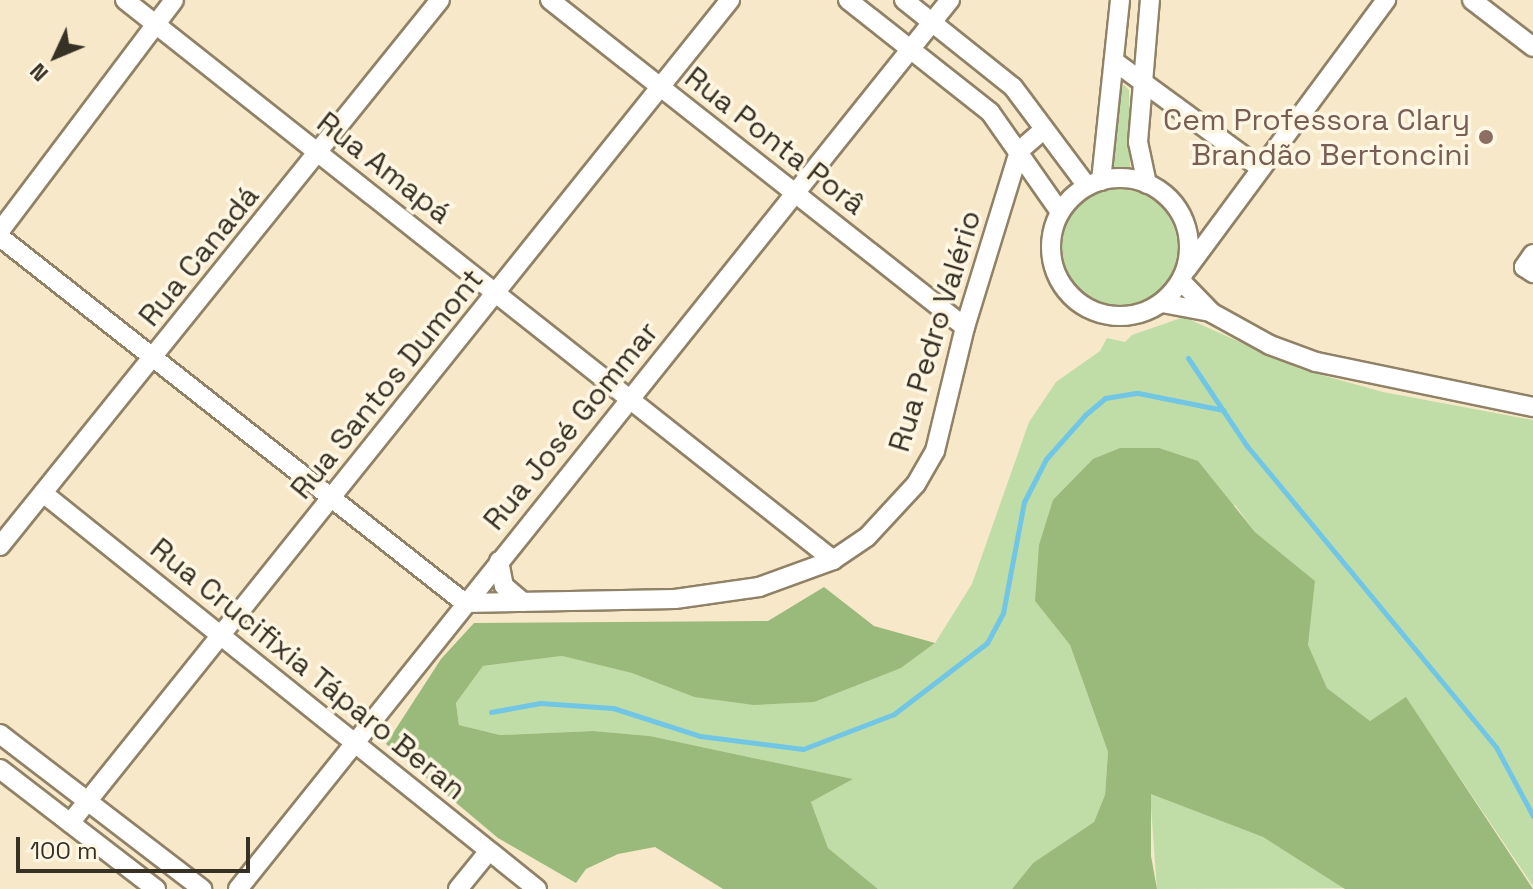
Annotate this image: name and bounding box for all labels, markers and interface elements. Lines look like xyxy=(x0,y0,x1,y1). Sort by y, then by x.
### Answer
north arrow xyxy=(16,16,96,96)
text: N xyxy=(24,58,54,88)
street label: Rua Ponta Porâ xyxy=(678,59,872,223)
place label: Cem Professora Clary Brandão Bertoncini xyxy=(1163,102,1470,172)
street label: Rua Amapá xyxy=(310,104,458,232)
marker: Cem Professora Clary Brandão Bertoncini xyxy=(1477,128,1495,146)
street label: Rua Canadá xyxy=(131,178,267,334)
street label: Rua Pedro Valério xyxy=(881,206,989,456)
street label: Rua Santos Dumont xyxy=(283,262,491,506)
street label: Rua José Gommar xyxy=(476,315,666,537)
street label: Rua Crucifixia Táparo Beran xyxy=(143,530,473,808)
scale bar xyxy=(20,821,254,871)
text: 100 m xyxy=(30,835,98,866)

